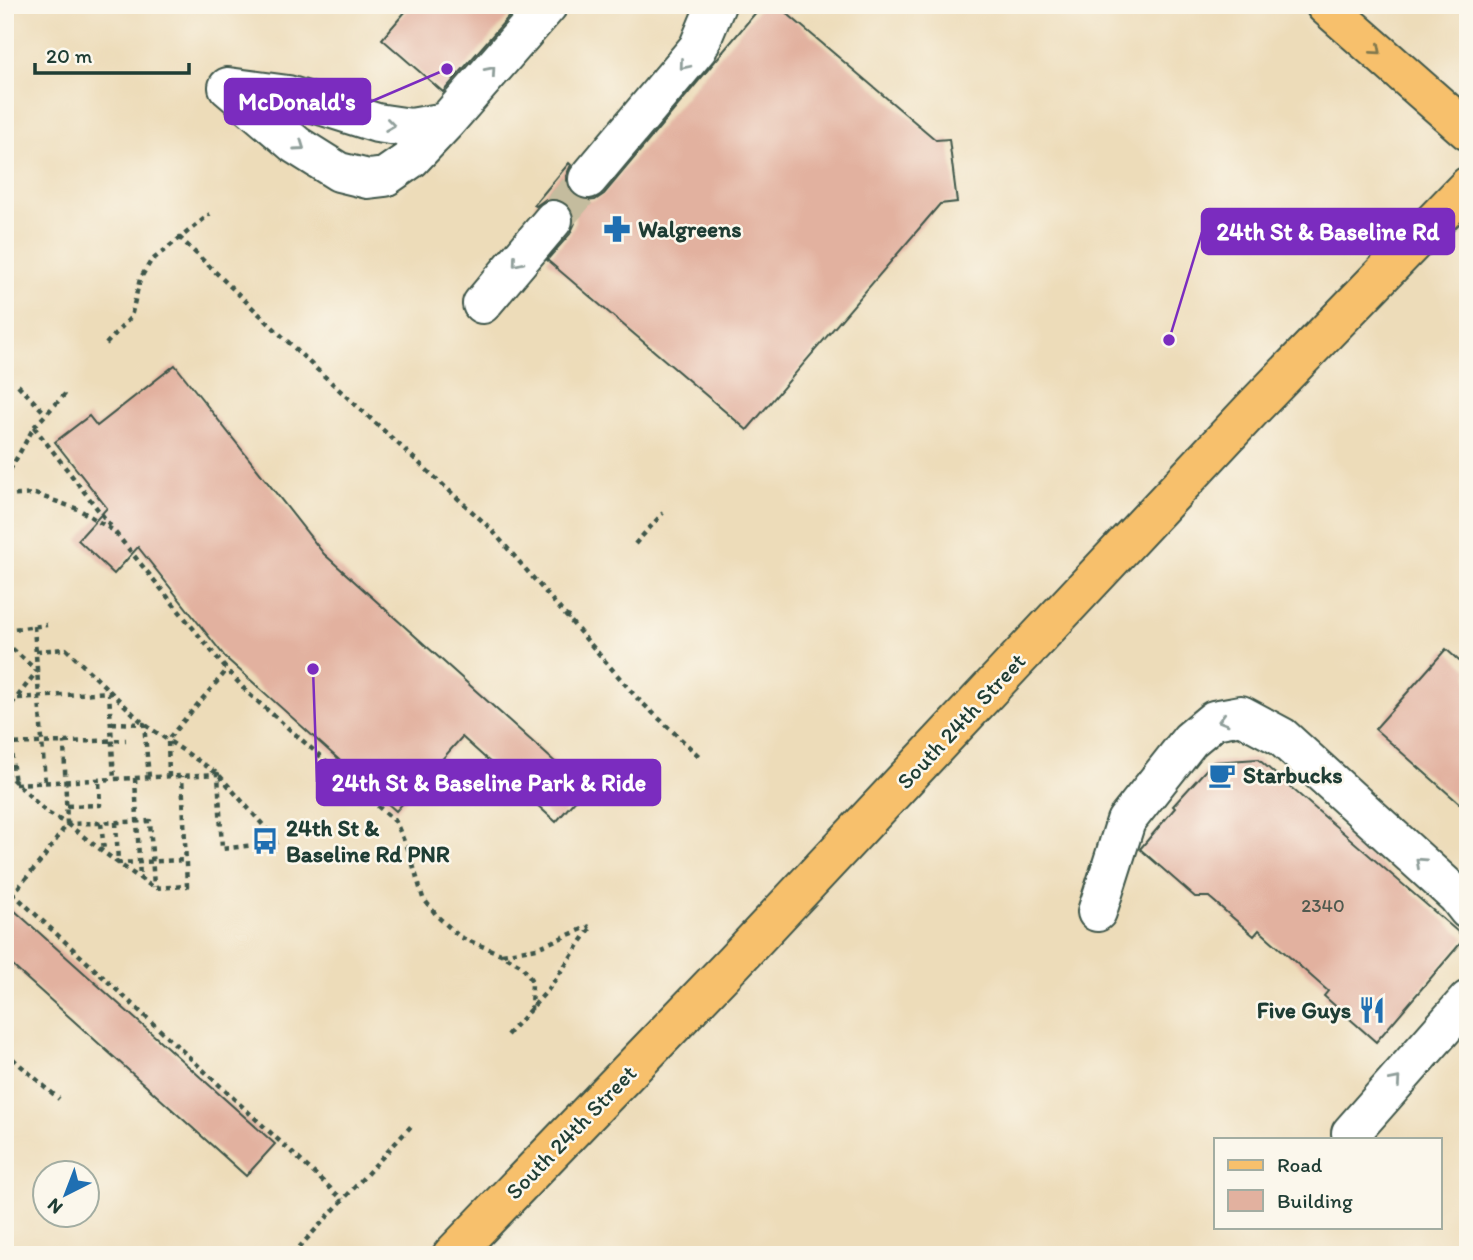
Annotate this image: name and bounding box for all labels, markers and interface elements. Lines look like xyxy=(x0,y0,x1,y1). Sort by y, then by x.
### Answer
scale bar xyxy=(35,32,189,76)
one-way arrow xyxy=(1369,42,1382,54)
text: 20 m xyxy=(46,43,93,68)
one-way arrow xyxy=(680,57,692,70)
one-way arrow xyxy=(483,66,495,79)
callout: McDonald's xyxy=(225,79,370,124)
text: McDonald's xyxy=(238,87,356,116)
one-way arrow xyxy=(384,117,395,132)
one-way arrow xyxy=(292,138,305,150)
callout: 24th St & Baseline Rd xyxy=(1202,209,1454,254)
pharmacy icon: Walgreens xyxy=(602,214,632,244)
place label: Walgreens xyxy=(638,215,741,243)
text: 24th St & Baseline Rd xyxy=(1216,217,1440,246)
one-way arrow xyxy=(513,254,525,267)
street label: South 24th Street xyxy=(891,647,1031,795)
one-way arrow xyxy=(1217,711,1229,726)
callout: 24th St & Baseline Park & Ride xyxy=(317,760,660,805)
cafe icon: Starbucks xyxy=(1207,760,1237,790)
place label: Starbucks xyxy=(1243,761,1343,789)
text: 24th St & Baseline Park & Ride xyxy=(332,768,646,797)
place label: 24th St & Baseline Rd PNR xyxy=(286,814,450,868)
bus stop icon: 24th St & Baseline Rd PNR xyxy=(250,826,280,856)
one-way arrow xyxy=(1415,858,1428,871)
house number: 2340 xyxy=(1301,894,1345,917)
restaurant icon: Five Guys xyxy=(1357,995,1387,1025)
place label: Five Guys xyxy=(1257,996,1351,1024)
street label: South 24th Street xyxy=(500,1059,642,1205)
one-way arrow xyxy=(1388,1076,1400,1089)
legend xyxy=(1214,1138,1442,1228)
text: Road xyxy=(1277,1152,1323,1177)
north arrow xyxy=(32,1158,102,1228)
text: Building xyxy=(1277,1188,1353,1213)
text: N xyxy=(42,1193,67,1219)

